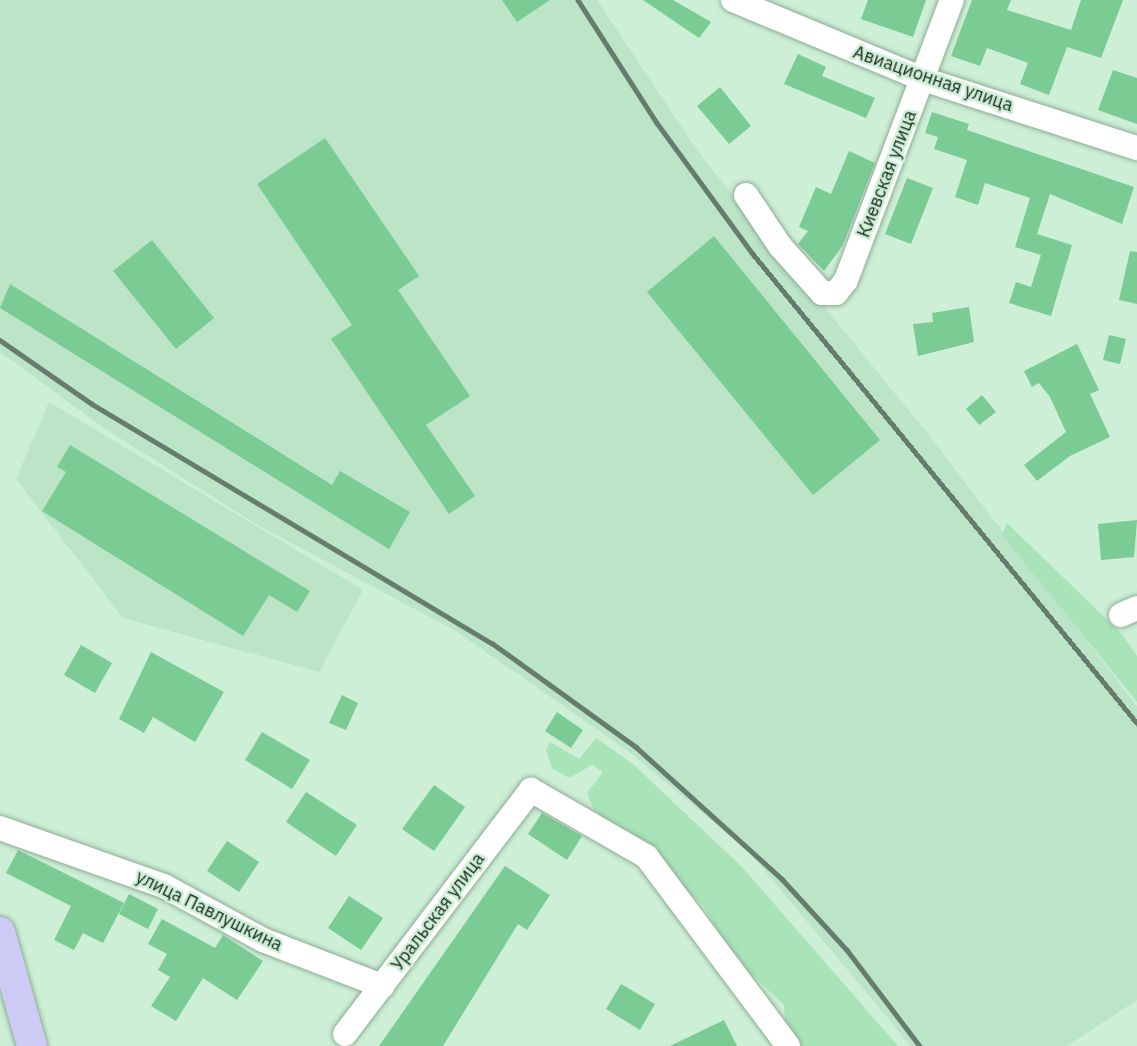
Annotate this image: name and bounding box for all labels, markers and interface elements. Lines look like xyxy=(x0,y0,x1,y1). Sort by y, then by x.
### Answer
street label: Авиационная улица xyxy=(850,41,1016,117)
street label: Киевская улица xyxy=(853,107,921,241)
street label: Уральская улица xyxy=(387,849,489,975)
street label: улица Павлушкина xyxy=(132,866,286,956)

